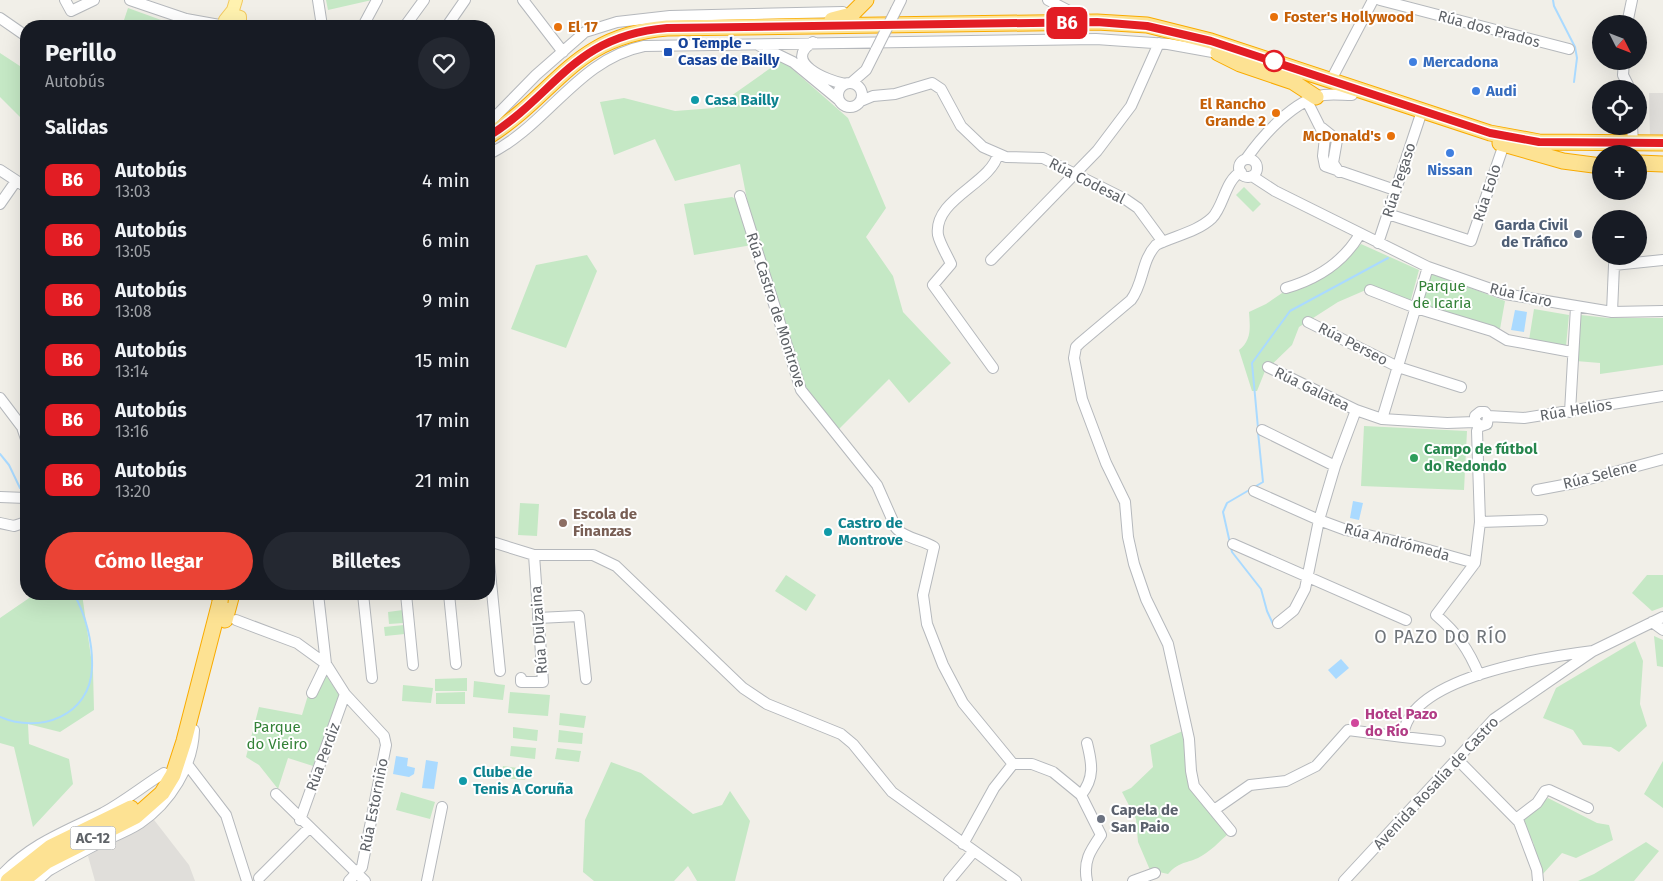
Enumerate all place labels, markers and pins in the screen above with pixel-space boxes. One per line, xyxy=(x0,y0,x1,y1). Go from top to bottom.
place label: Foster's Hollywood xyxy=(1284,8,1414,26)
marker: Foster's Hollywood xyxy=(1268,11,1280,23)
place label: El 17 xyxy=(568,18,598,36)
marker: El 17 xyxy=(552,21,564,33)
place label: O Temple - Casas de Bailly xyxy=(678,34,780,69)
marker: O Temple - Casas de Bailly xyxy=(662,46,674,58)
unlabelled marker xyxy=(1263,50,1285,72)
place label: Mercadona xyxy=(1423,53,1499,71)
marker: Mercadona xyxy=(1407,56,1419,68)
place label: Audi xyxy=(1485,82,1517,100)
marker: Audi xyxy=(1470,85,1482,97)
place label: Casa Bailly xyxy=(705,91,779,109)
marker: Casa Bailly xyxy=(689,94,701,106)
place label: El Rancho Grande 2 xyxy=(1200,95,1266,130)
marker: El Rancho Grande 2 xyxy=(1270,107,1282,119)
place label: McDonald's xyxy=(1303,127,1381,145)
marker: McDonald's xyxy=(1385,130,1397,142)
marker: Nissan xyxy=(1444,147,1456,159)
place label: Nissan xyxy=(1427,161,1473,179)
place label: Garda Civil de Tráfico xyxy=(1495,216,1569,251)
marker: Garda Civil de Tráfico xyxy=(1572,228,1584,240)
place label: Campo de fútbol do Redondo xyxy=(1424,440,1538,475)
marker: Campo de fútbol do Redondo xyxy=(1408,452,1420,464)
place label: Escola de Finanzas xyxy=(573,505,637,540)
place label: Castro de Montrove xyxy=(838,514,903,549)
marker: Escola de Finanzas xyxy=(557,517,569,529)
marker: Castro de Montrove xyxy=(822,526,834,538)
place label: Hotel Pazo do Río xyxy=(1365,705,1438,740)
marker: Hotel Pazo do Río xyxy=(1349,717,1361,729)
place label: Clube de Tenis A Coruña xyxy=(473,763,573,798)
marker: Clube de Tenis A Coruña xyxy=(457,775,469,787)
place label: Capela de San Paio xyxy=(1111,801,1178,836)
marker: Capela de San Paio xyxy=(1095,813,1107,825)

